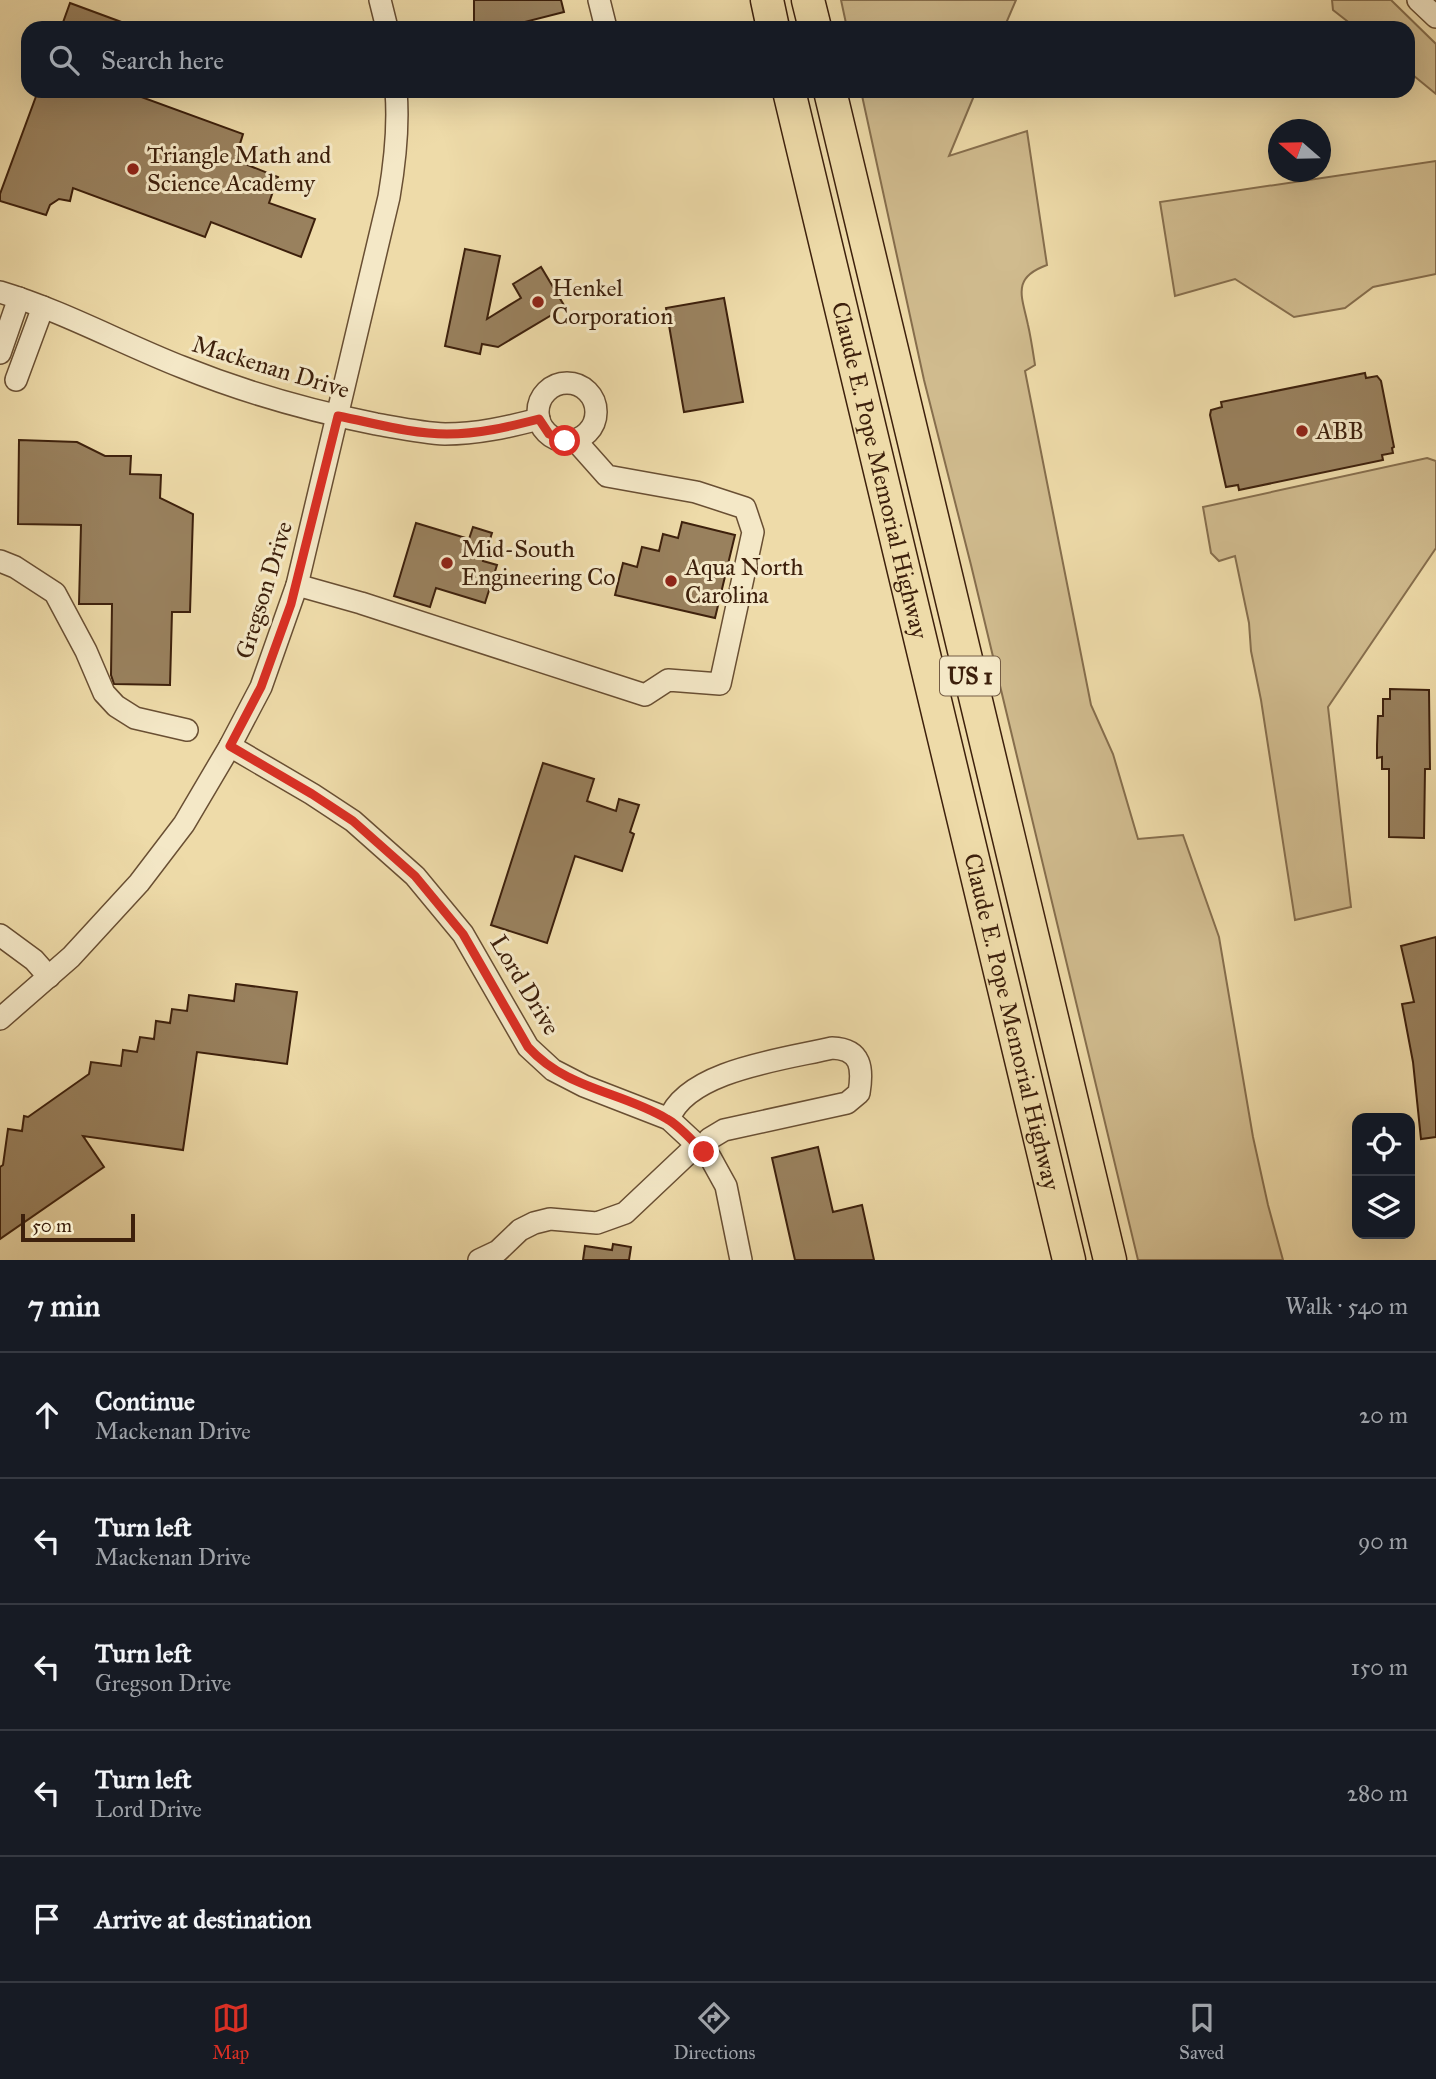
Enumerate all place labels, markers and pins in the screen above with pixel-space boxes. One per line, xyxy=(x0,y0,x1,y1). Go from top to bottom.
place label: Triangle Math and Science Academy xyxy=(147,140,331,198)
marker: Triangle Math and Science Academy xyxy=(125,161,141,177)
place label: Henkel Corporation xyxy=(552,273,673,331)
marker: Henkel Corporation xyxy=(530,294,546,310)
place label: ABB xyxy=(1315,416,1364,446)
marker: ABB xyxy=(1294,423,1310,439)
place label: Mid-South Engineering Co xyxy=(461,534,616,592)
place label: Aqua North Carolina xyxy=(684,552,803,610)
marker: Mid-South Engineering Co xyxy=(439,555,455,571)
marker: Aqua North Carolina xyxy=(663,573,679,589)

